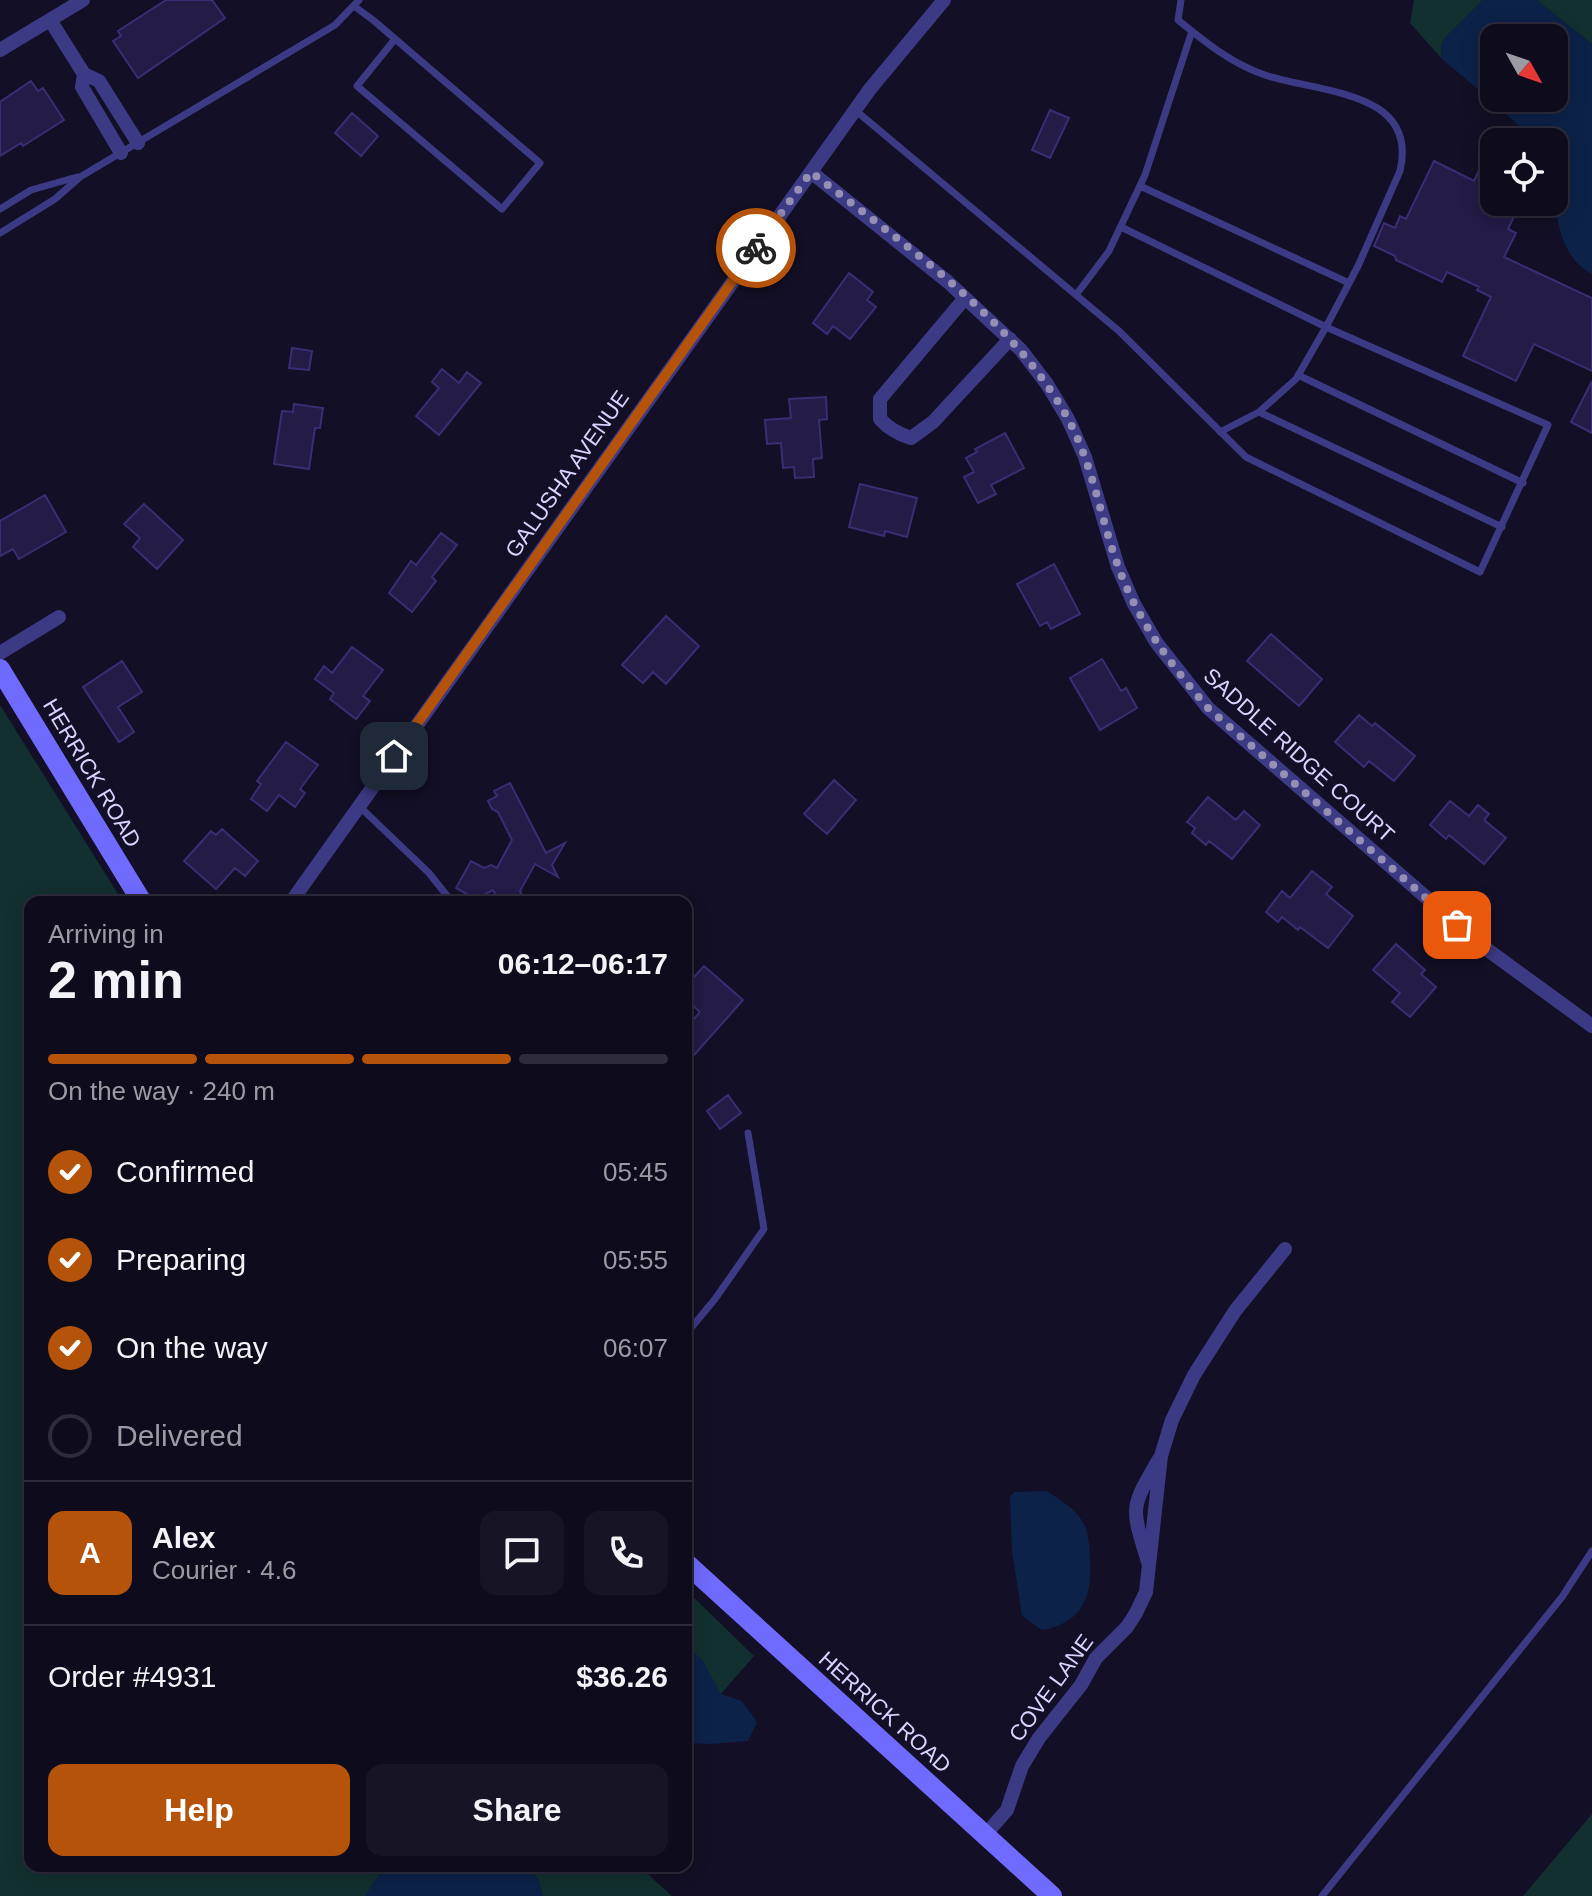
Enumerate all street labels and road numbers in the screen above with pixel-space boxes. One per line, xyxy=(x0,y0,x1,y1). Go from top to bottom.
street label: GALUSHA AVENUE xyxy=(500,386,634,562)
street label: SADDLE RIDGE COURT xyxy=(1199,663,1399,847)
street label: HERRICK ROAD xyxy=(38,694,146,852)
street label: COVE LANE xyxy=(1004,1630,1098,1746)
street label: HERRICK ROAD xyxy=(814,1646,956,1778)

